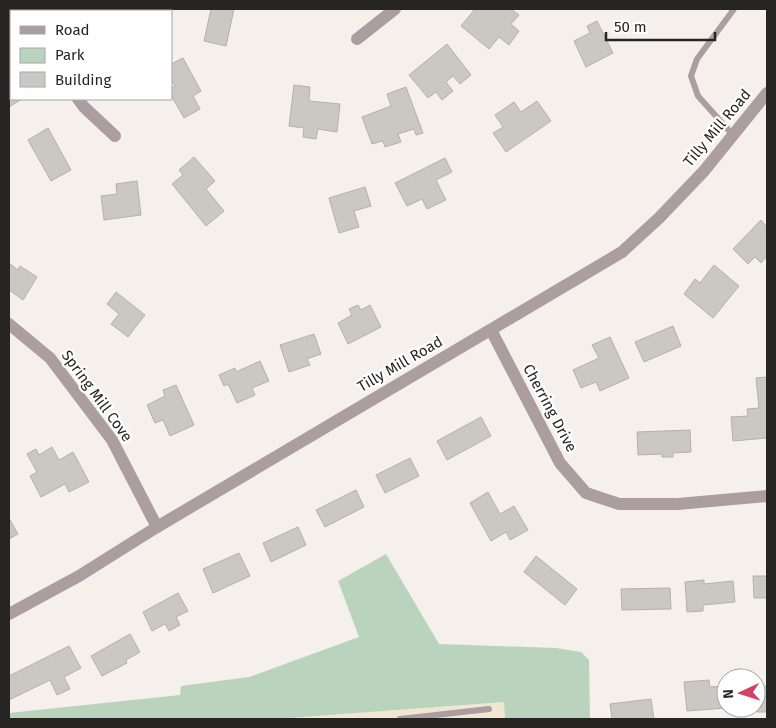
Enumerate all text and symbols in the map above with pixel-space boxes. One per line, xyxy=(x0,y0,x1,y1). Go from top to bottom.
legend xyxy=(10,10,172,100)
scale bar xyxy=(606,10,715,42)
text: 50 m xyxy=(614,18,647,36)
text: Road xyxy=(55,21,90,39)
text: Park xyxy=(55,46,85,64)
text: Building xyxy=(55,71,111,89)
street label: Tilly Mill Road xyxy=(679,86,755,170)
street label: Tilly Mill Road xyxy=(354,332,446,396)
street label: Spring Mill Cove xyxy=(58,347,136,445)
street label: Cherring Drive xyxy=(519,361,581,455)
north arrow xyxy=(716,668,766,718)
text: N xyxy=(720,689,737,699)

